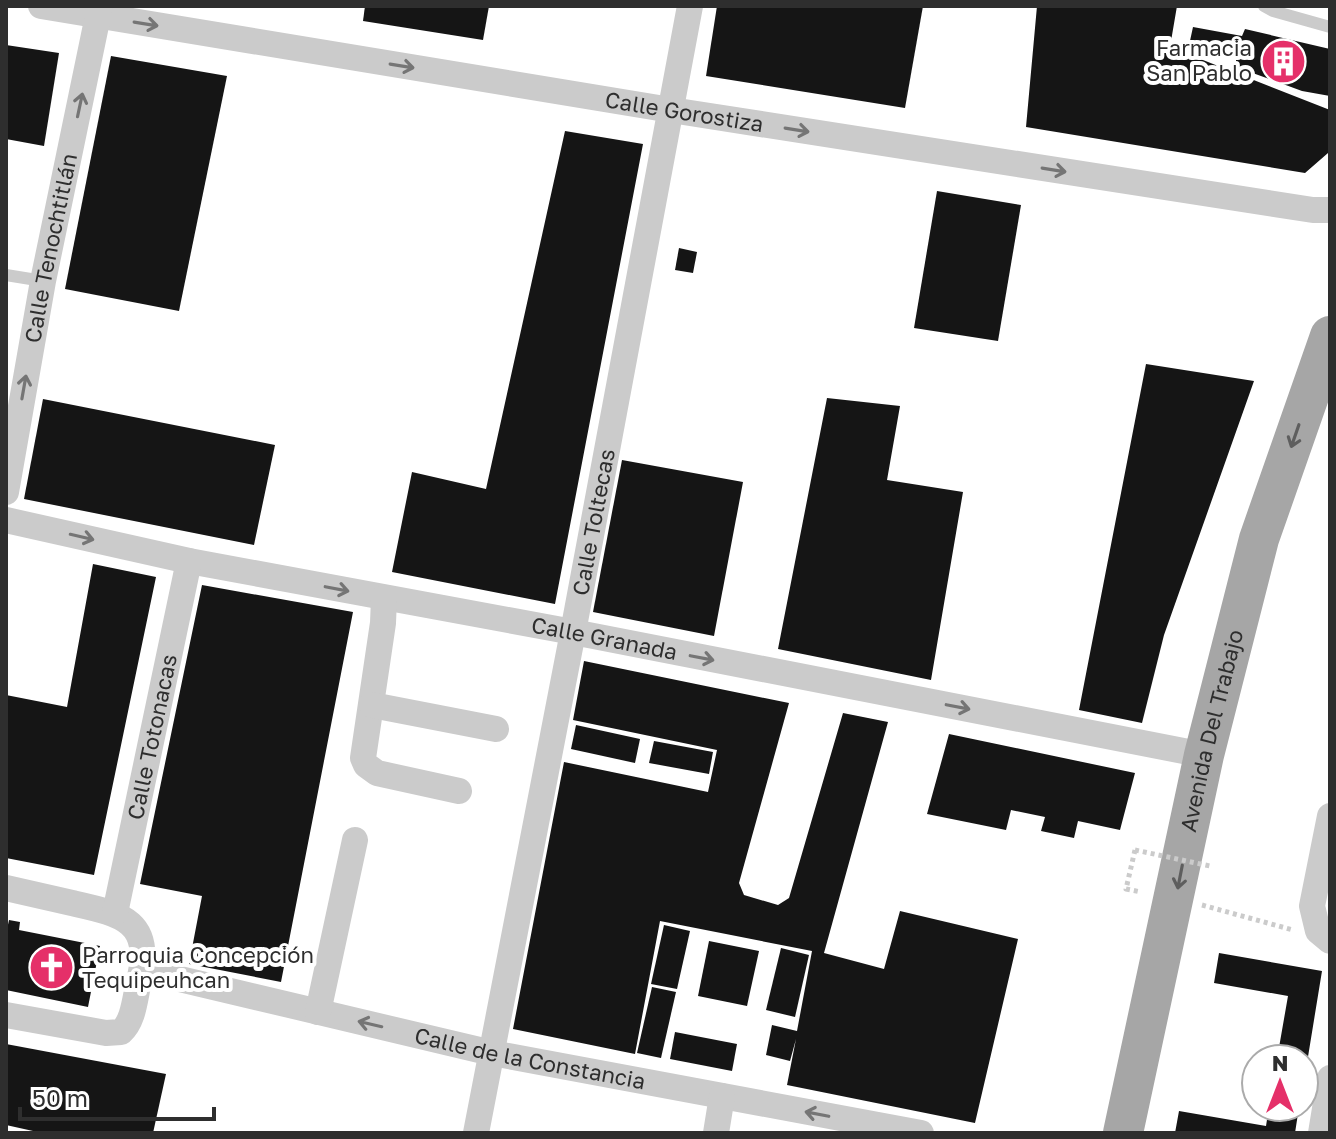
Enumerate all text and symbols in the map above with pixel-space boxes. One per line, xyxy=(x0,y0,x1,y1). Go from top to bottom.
one-way arrow xyxy=(132,17,158,32)
place label: Farmacia San Pablo xyxy=(1146,34,1252,86)
building icon: Farmacia San Pablo xyxy=(1259,37,1307,85)
one-way arrow xyxy=(389,59,414,74)
street label: Calle Gorostiza xyxy=(603,85,765,137)
one-way arrow xyxy=(73,92,88,118)
one-way arrow xyxy=(784,123,809,138)
street label: Calle Tenochtitlán xyxy=(18,151,82,345)
one-way arrow xyxy=(1041,163,1066,178)
one-way arrow xyxy=(18,375,33,400)
one-way arrow xyxy=(1287,423,1302,448)
street label: Calle Toltecas xyxy=(566,447,620,598)
one-way arrow xyxy=(69,530,94,545)
one-way arrow xyxy=(323,582,349,597)
street label: Calle Granada xyxy=(529,611,680,665)
street label: Avenida Del Trabajo xyxy=(1174,626,1248,834)
one-way arrow xyxy=(689,651,715,666)
street label: Calle Totonacas xyxy=(121,652,182,822)
one-way arrow xyxy=(944,701,970,716)
one-way arrow xyxy=(1171,863,1186,889)
place label: Parroquia Concepción Tequipeuhcan xyxy=(82,941,314,993)
church icon: Parroquia Concepción Tequipeuhcan xyxy=(27,944,75,992)
one-way arrow xyxy=(357,1016,383,1031)
street label: Calle de la Constancia xyxy=(412,1021,648,1094)
north arrow xyxy=(1240,1043,1320,1123)
text: N xyxy=(1272,1049,1288,1076)
scale bar xyxy=(20,1071,214,1121)
text: 50 m xyxy=(32,1083,88,1112)
one-way arrow xyxy=(805,1105,830,1120)

